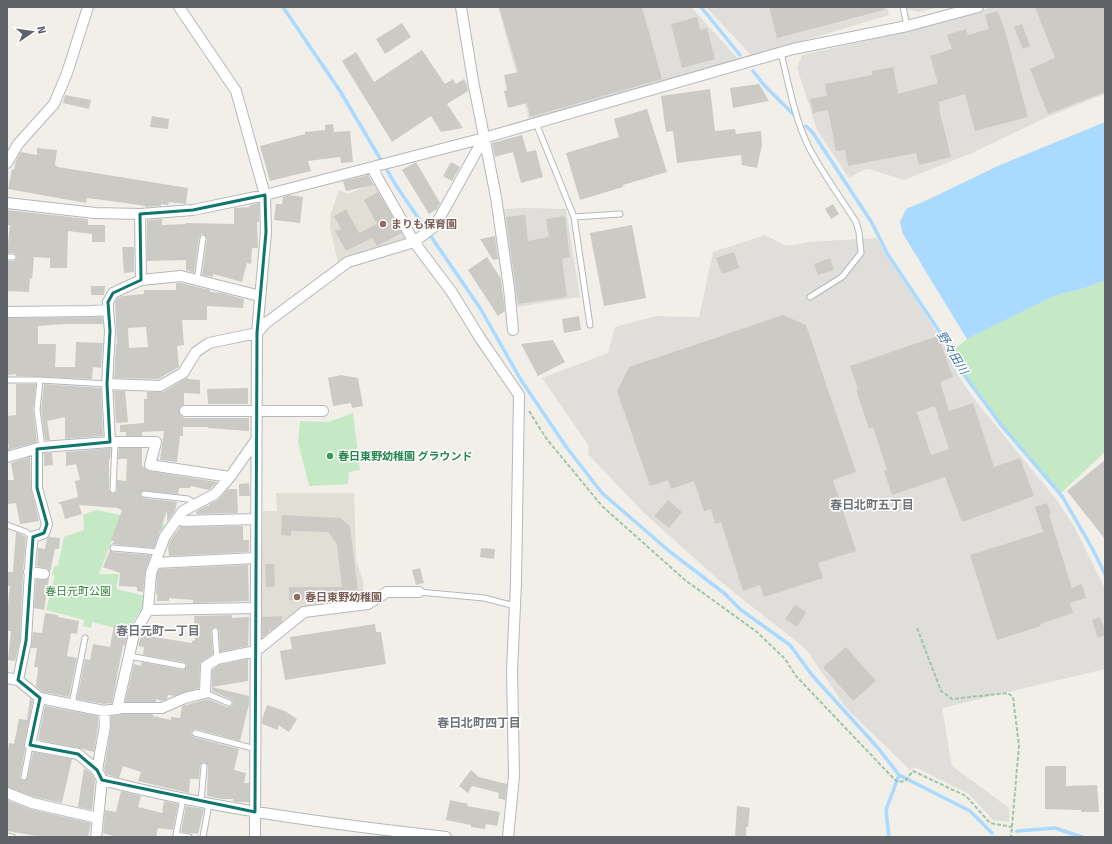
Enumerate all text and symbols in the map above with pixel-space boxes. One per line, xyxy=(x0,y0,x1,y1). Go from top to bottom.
north arrow xyxy=(12,12,52,52)
text: N xyxy=(34,25,48,35)
place label: まりも保育園 xyxy=(391,218,457,231)
marker: まりも保育園 xyxy=(378,219,388,229)
water label: 野々田川 xyxy=(933,329,972,379)
place label: 春日東野幼稚園 グラウンド xyxy=(338,450,472,463)
marker: 春日東野幼稚園 グラウンド xyxy=(325,451,335,461)
district label: 春日北町五丁目 xyxy=(830,498,914,513)
park label: 春日元町公園 xyxy=(45,585,111,598)
place label: 春日東野幼稚園 xyxy=(305,591,382,604)
marker: 春日東野幼稚園 xyxy=(292,592,302,602)
district label: 春日元町一丁目 xyxy=(116,624,200,639)
district label: 春日北町四丁目 xyxy=(437,716,521,731)

